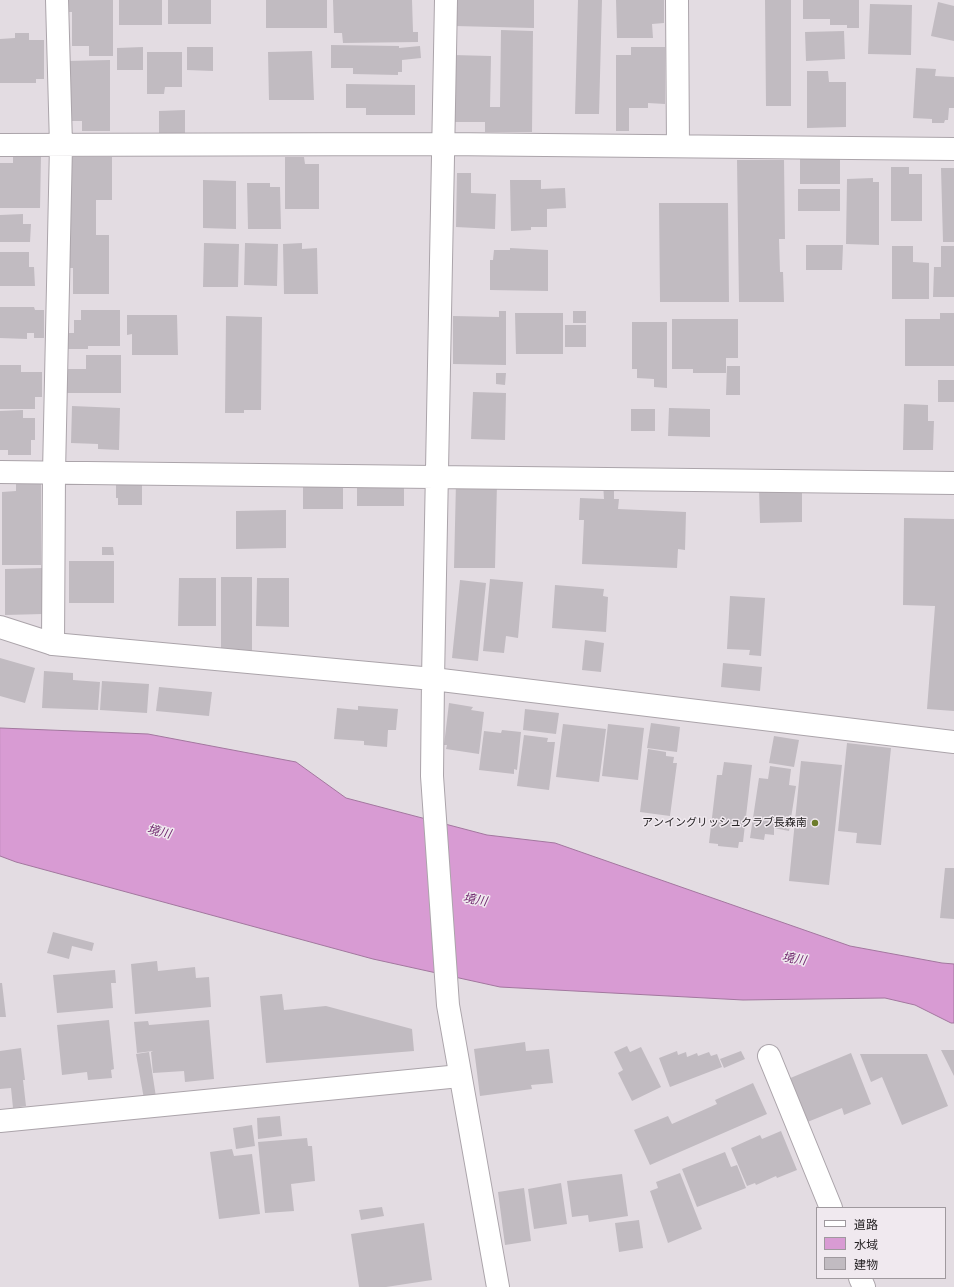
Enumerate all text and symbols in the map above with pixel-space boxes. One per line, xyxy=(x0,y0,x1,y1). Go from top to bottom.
place label: アンイングリッシュクラブ長森南 xyxy=(642,816,807,830)
marker: アンイングリッシュクラブ長森南 xyxy=(810,818,820,828)
water label: 境川 xyxy=(146,822,172,842)
water label: 境川 xyxy=(462,891,488,909)
water label: 境川 xyxy=(781,950,807,968)
legend xyxy=(816,1207,946,1279)
text: 道路 xyxy=(854,1217,878,1232)
text: 水域 xyxy=(854,1237,878,1252)
text: 建物 xyxy=(854,1257,878,1272)

